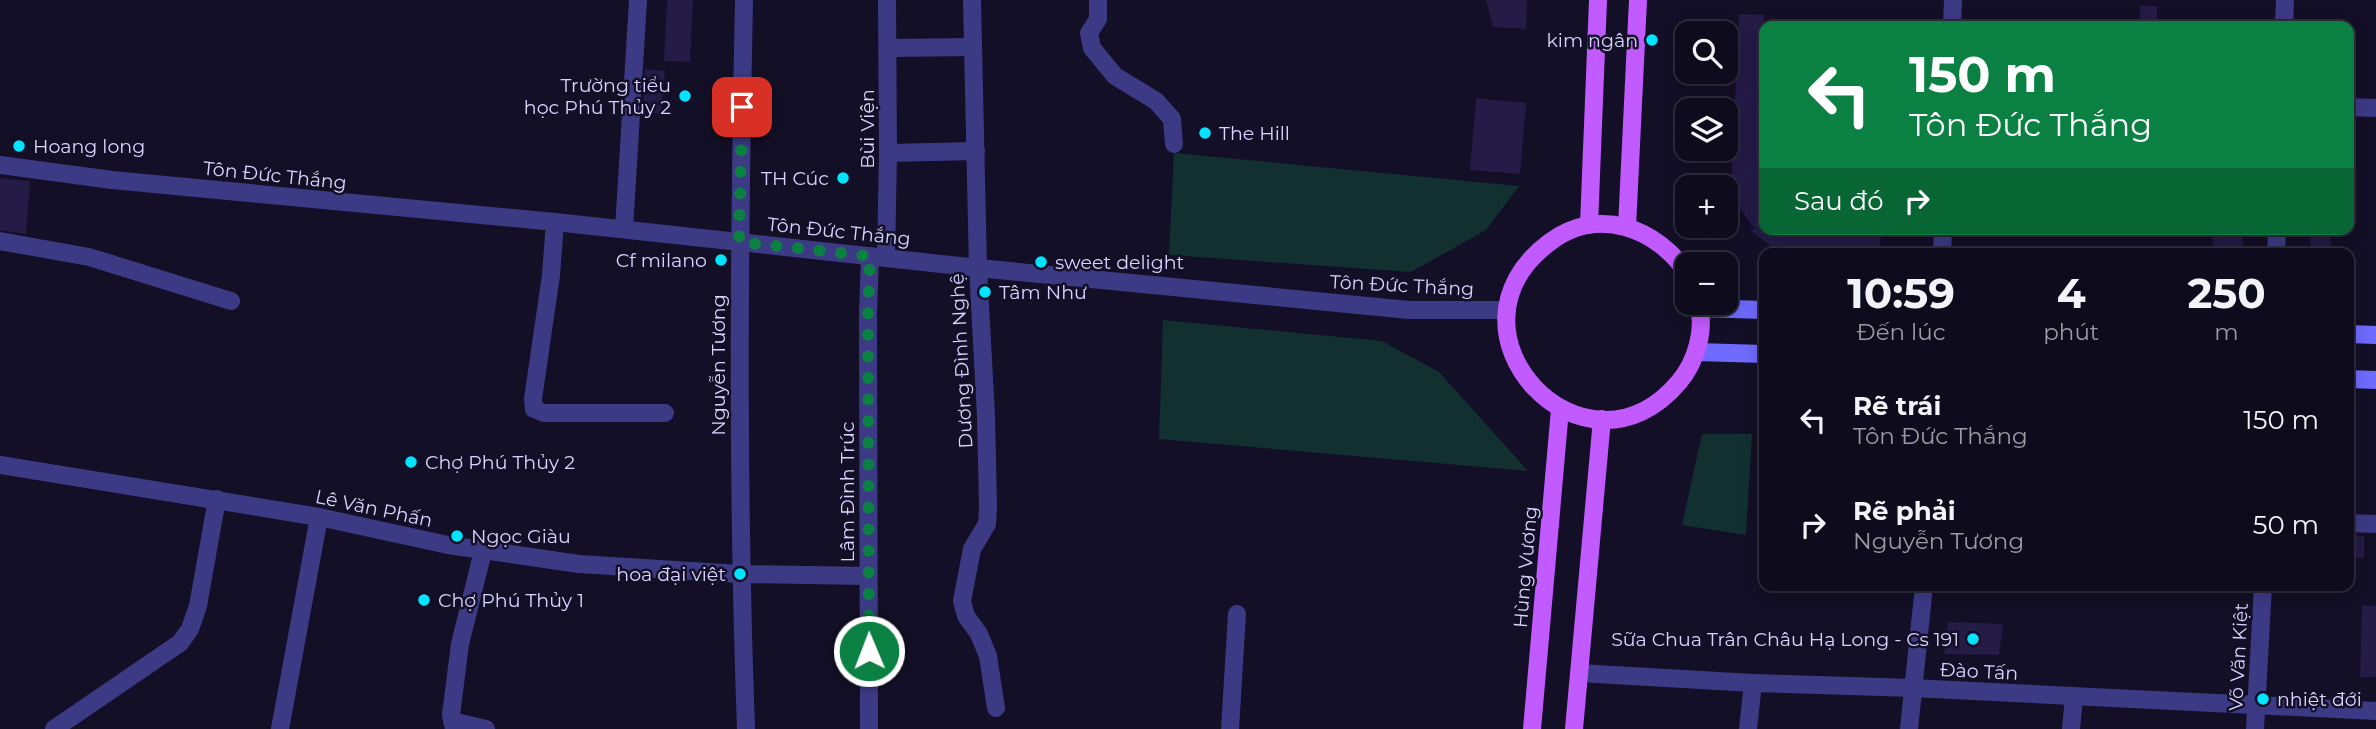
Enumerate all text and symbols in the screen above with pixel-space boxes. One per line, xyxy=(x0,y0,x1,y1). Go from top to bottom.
map controls xyxy=(1675,21,1738,315)
button: search xyxy=(1675,21,1738,84)
place label: kim ngân xyxy=(1546,29,1638,52)
marker: kim ngân xyxy=(1644,32,1660,48)
text: 150 m xyxy=(1909,45,2056,104)
icon: left xyxy=(1794,49,1885,140)
place label: Trường tiểu học Phú Thủy 2 xyxy=(524,74,671,119)
pin xyxy=(712,77,772,137)
marker: Trường tiểu học Phú Thủy 2 xyxy=(677,88,693,104)
icon: arrive xyxy=(723,88,761,126)
street label: Bùi Viện xyxy=(856,89,879,169)
button: layers xyxy=(1675,98,1738,161)
text: Tôn Đức Thắng xyxy=(1909,105,2152,144)
place label: The Hill xyxy=(1219,122,1290,145)
marker: The Hill xyxy=(1197,125,1213,141)
place label: Hoang long xyxy=(33,135,145,158)
marker: Hoang long xyxy=(11,138,27,154)
street label: Tôn Đức Thắng xyxy=(202,157,348,194)
place label: TH Cúc xyxy=(761,167,829,190)
marker: TH Cúc xyxy=(835,170,851,186)
button: + xyxy=(1675,175,1738,238)
icon: right xyxy=(1898,182,1936,220)
text: Sau đó xyxy=(1794,185,1884,217)
street label: Tôn Đức Thắng xyxy=(766,213,912,250)
place label: Cf milano xyxy=(616,249,707,272)
place label: sweet delight xyxy=(1055,251,1185,274)
marker: Cf milano xyxy=(713,252,729,268)
button: − xyxy=(1675,252,1738,315)
marker: sweet delight xyxy=(1033,254,1049,270)
text: 10:59 xyxy=(1847,267,1955,319)
text: 4 xyxy=(2057,267,2086,319)
text: 250 xyxy=(2187,267,2266,319)
street label: Tôn Đức Thắng xyxy=(1329,270,1475,301)
street label: Dương Đình Nghệ xyxy=(945,273,978,449)
place label: Tâm Như xyxy=(999,281,1087,304)
marker: Tâm Như xyxy=(977,284,993,300)
street label: Nguyễn Tương xyxy=(707,294,730,436)
text: Đến lúc xyxy=(1857,318,1946,346)
text: phút xyxy=(2043,318,2099,346)
text: m xyxy=(2214,318,2239,346)
text: Rẽ trái xyxy=(1853,390,1941,422)
icon: left xyxy=(1794,401,1832,439)
text: 150 m xyxy=(2243,404,2319,436)
street label: Lâm Đình Trúc xyxy=(836,422,859,562)
text: Tôn Đức Thắng xyxy=(1853,422,2028,450)
place label: Chợ Phú Thủy 2 xyxy=(425,451,575,474)
marker: Chợ Phú Thủy 2 xyxy=(403,454,419,470)
street label: Lê Văn Phấn xyxy=(313,485,435,532)
text: Rẽ phải xyxy=(1853,495,1956,527)
street label: Hùng Vương xyxy=(1509,505,1542,629)
icon: right xyxy=(1794,506,1832,544)
text: 50 m xyxy=(2253,509,2319,541)
place label: Ngọc Giàu xyxy=(471,525,571,548)
text: Nguyễn Tương xyxy=(1853,527,2024,555)
marker: Ngọc Giàu xyxy=(449,528,465,544)
place label: hoa đại việt xyxy=(616,563,726,586)
marker: hoa đại việt xyxy=(732,566,748,582)
place label: Chợ Phú Thủy 1 xyxy=(438,589,584,612)
marker: Chợ Phú Thủy 1 xyxy=(416,592,432,608)
street label: Võ Văn Kiệt xyxy=(2224,602,2253,712)
position arrow xyxy=(832,614,906,688)
place label: Sữa Chua Trân Châu Hạ Long - Cs 191 xyxy=(1611,628,1959,651)
marker: Sữa Chua Trân Châu Hạ Long - Cs 191 xyxy=(1965,631,1981,647)
street label: Đào Tấn xyxy=(1939,658,2019,685)
place label: nhiệt đới xyxy=(2277,688,2362,711)
marker: nhiệt đới xyxy=(2255,691,2271,707)

